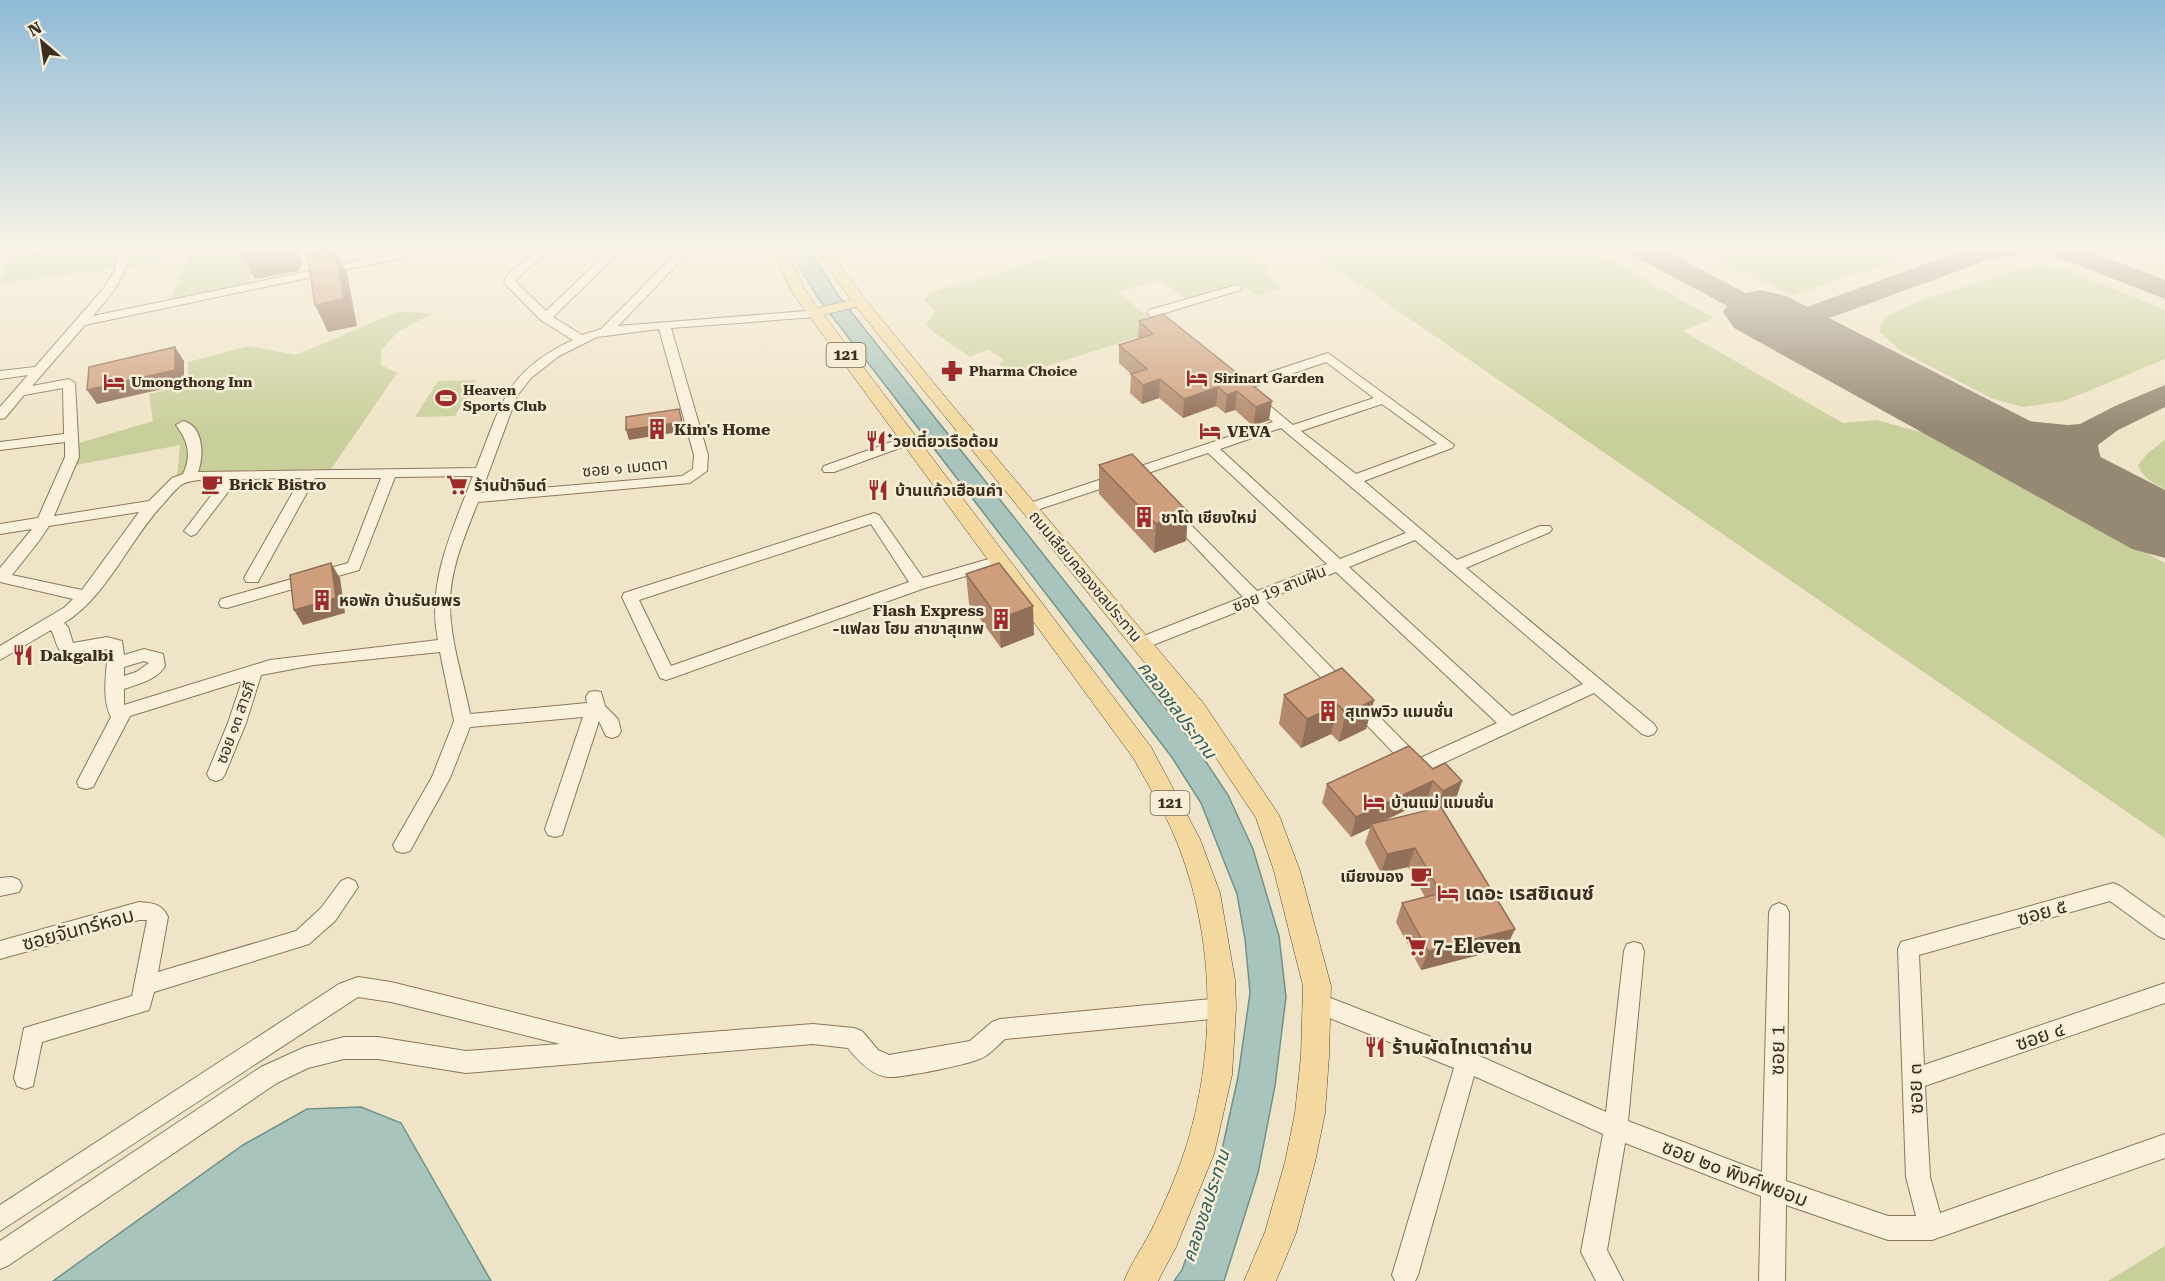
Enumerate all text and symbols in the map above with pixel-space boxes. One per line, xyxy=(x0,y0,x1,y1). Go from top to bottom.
north arrow xyxy=(12,12,72,72)
text: N xyxy=(25,18,45,41)
road number: 121 xyxy=(826,343,866,367)
pharmacy icon: Pharma Choice xyxy=(940,359,964,383)
place label: Pharma Choice xyxy=(969,363,1077,379)
hotel icon: Sirinart Garden xyxy=(1185,366,1209,390)
hotel icon: Umongthong Inn xyxy=(102,370,126,394)
place label: Sirinart Garden xyxy=(1214,370,1325,386)
place label: Umongthong Inn xyxy=(131,374,253,390)
place label: Heaven Sports Club xyxy=(463,382,547,414)
sports icon: Heaven Sports Club xyxy=(434,386,458,410)
building icon: Kim's Home xyxy=(645,417,669,441)
hotel icon: VEVA xyxy=(1198,419,1222,443)
place label: Kim's Home xyxy=(674,420,770,439)
place label: VEVA xyxy=(1227,422,1271,441)
restaurant icon: ๋วยเตี๋ยวเรือต้อม xyxy=(864,429,888,453)
place label: ๋วยเตี๋ยวเรือต้อม xyxy=(887,430,999,451)
street label: ซอย ๑ เมตตา xyxy=(581,454,669,481)
cafe icon: Brick Bistro xyxy=(200,472,224,496)
supermarket icon: ร้านป้าจินต์ xyxy=(445,473,469,497)
place label: Brick Bistro xyxy=(229,475,326,494)
place label: ร้านป้าจินต์ xyxy=(474,476,546,495)
restaurant icon: บ้านแก้วเฮือนคำ xyxy=(866,478,890,502)
place label: บ้านแก้วเฮือนคำ xyxy=(895,481,1003,500)
building icon: ชาโต เชียงใหม่ xyxy=(1132,505,1156,529)
street label: ถนนเลียบคลองชลประทาน xyxy=(1025,507,1146,646)
place label: ชาโต เชียงใหม่ xyxy=(1161,508,1257,527)
street label: ซอย 19 สานฝัน xyxy=(1230,561,1329,616)
building icon: หอพัก บ้านธันยพร xyxy=(310,588,334,612)
place label: หอพัก บ้านธันยพร xyxy=(339,591,461,610)
place label: Flash Express -แฟลช โฮม สาขาสุเทพ xyxy=(832,601,984,638)
building icon: Flash Express -แฟลช โฮม สาขาสุเทพ xyxy=(989,607,1013,631)
restaurant icon: Dakgalbi xyxy=(11,643,35,667)
place label: Dakgalbi xyxy=(40,646,114,665)
water label: คลองชลประทาน xyxy=(1134,657,1221,763)
street label: ซอย ๑๓ สารภี xyxy=(212,678,259,766)
building icon: สุเทพวิว แมนชั่น xyxy=(1316,699,1340,723)
place label: สุเทพวิว แมนชั่น xyxy=(1345,701,1453,721)
hotel icon: บ้านแม่ แมนชั่น xyxy=(1362,790,1386,814)
road number: 121 xyxy=(1150,791,1190,815)
place label: บ้านแม่ แมนชั่น xyxy=(1391,792,1494,812)
cafe icon: เมียงมอง xyxy=(1409,864,1433,888)
place label: เมียงมอง xyxy=(1340,867,1404,886)
hotel icon: เดอะ เรสซิเดนซ์ xyxy=(1436,881,1460,905)
place label: เดอะ เรสซิเดนซ์ xyxy=(1465,881,1594,905)
street label: ซอย ๕ xyxy=(2014,894,2070,930)
street label: ซอยจันทร์หอม xyxy=(19,903,137,955)
supermarket icon: 7-Eleven xyxy=(1404,934,1428,958)
place label: 7-Eleven xyxy=(1433,934,1522,958)
street label: ซอย ๔ xyxy=(2012,1016,2068,1056)
street label: ซอย 1 xyxy=(1765,1024,1789,1076)
restaurant icon: ร้านผัดไทเตาถ่าน xyxy=(1363,1035,1387,1059)
place label: ร้านผัดไทเตาถ่าน xyxy=(1392,1035,1533,1059)
street label: ซอย ๓ xyxy=(1902,1063,1928,1115)
street label: ซอย ๒๐ พิงค์พยอม xyxy=(1658,1134,1812,1212)
water label: คลองชลประทาน xyxy=(1178,1146,1234,1265)

